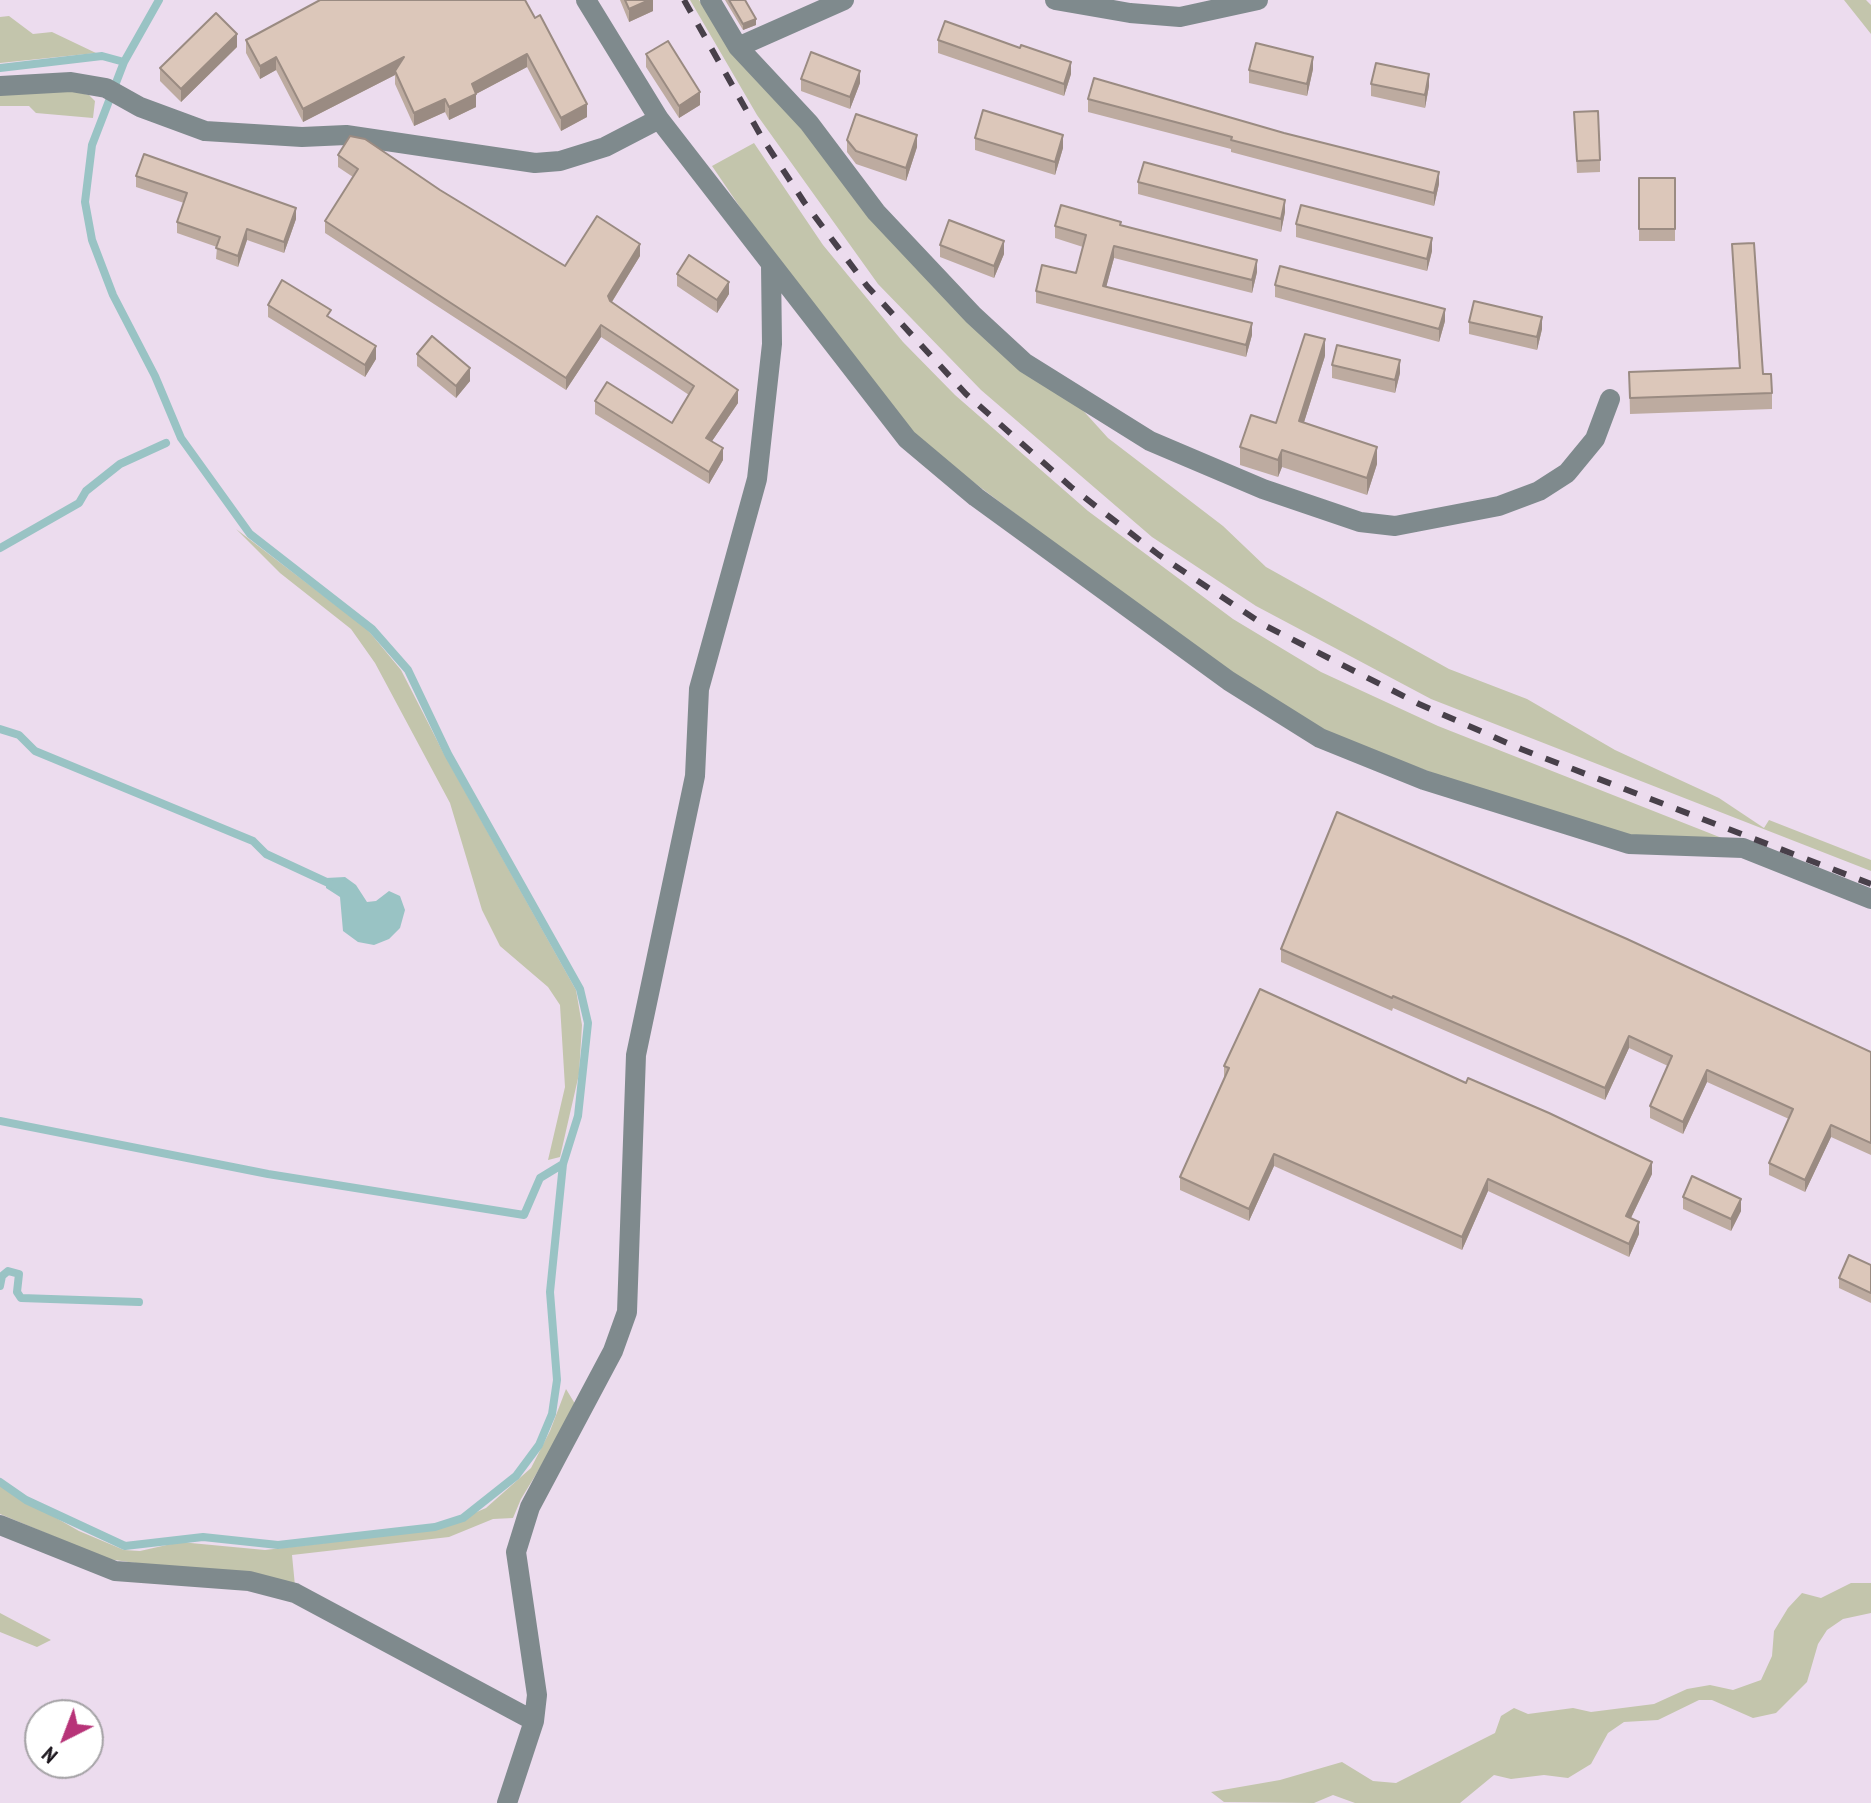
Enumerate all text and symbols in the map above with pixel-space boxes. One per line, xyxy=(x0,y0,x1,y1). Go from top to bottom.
north arrow xyxy=(24,1699,104,1779)
text: N xyxy=(35,1741,63,1770)

